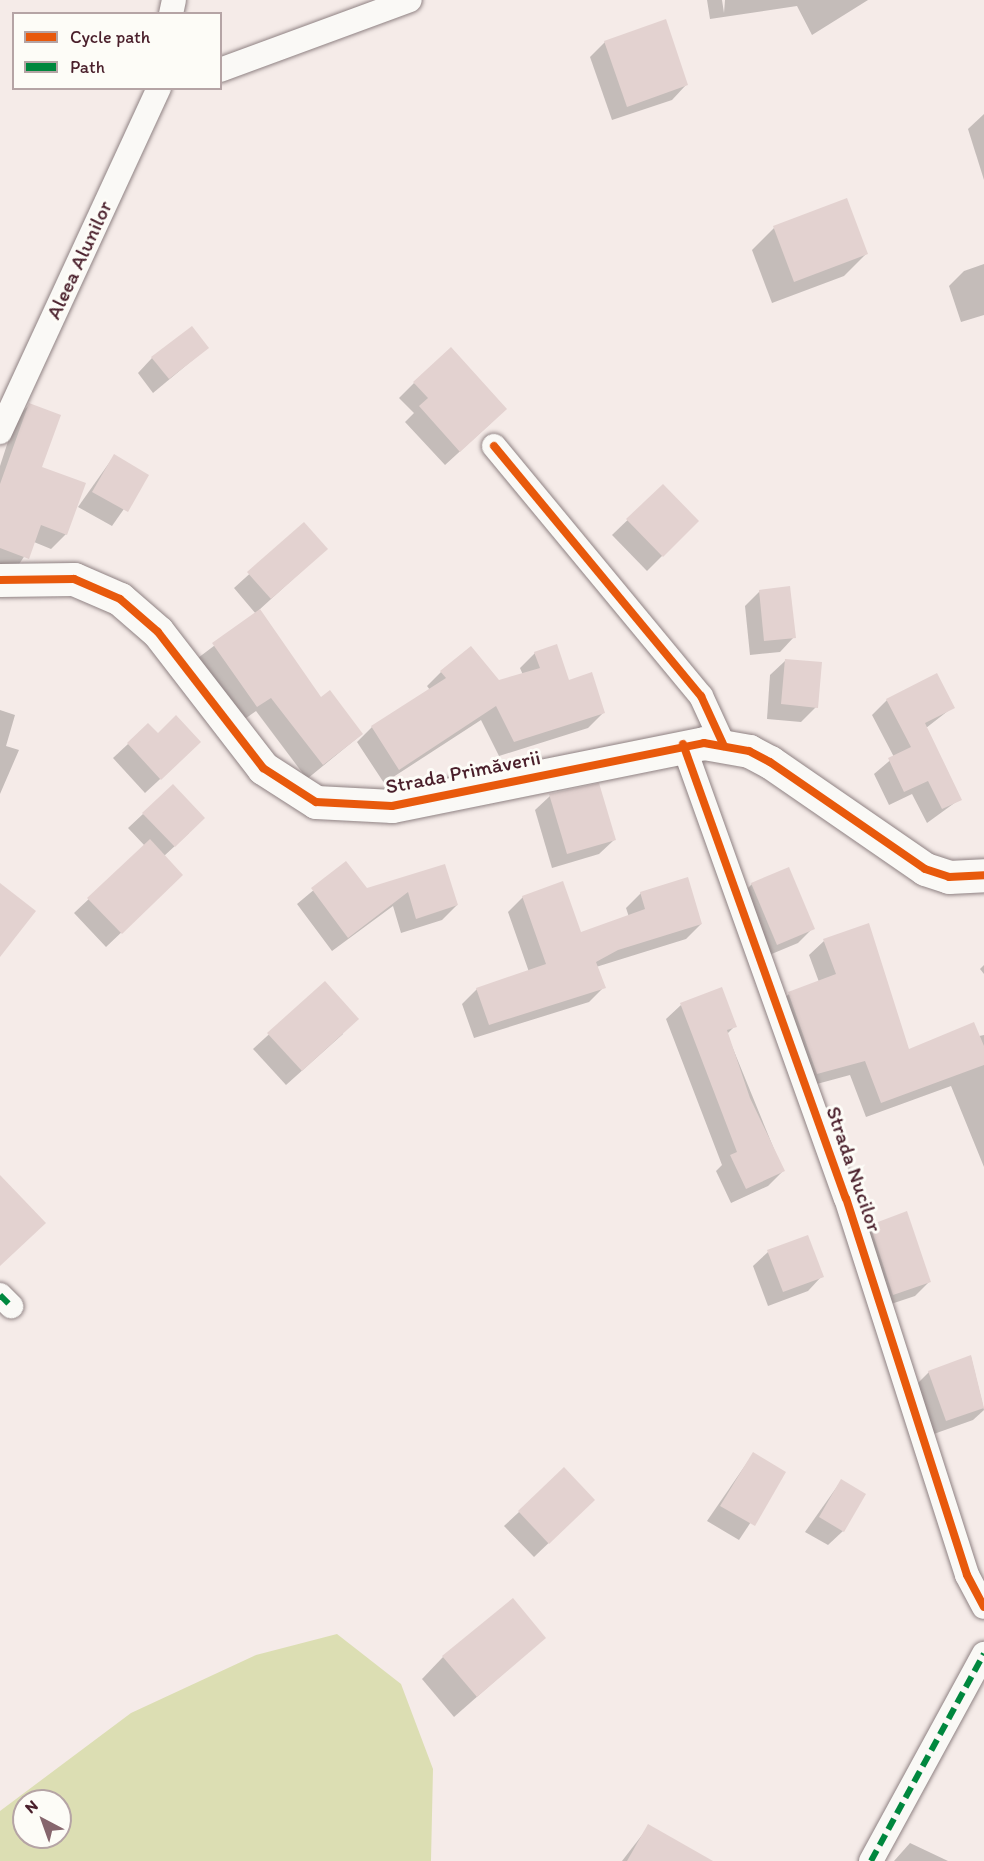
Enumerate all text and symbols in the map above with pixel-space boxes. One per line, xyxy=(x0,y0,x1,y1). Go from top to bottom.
legend xyxy=(12,12,222,90)
text: Cycle path xyxy=(70,26,150,48)
text: Path xyxy=(70,56,105,78)
street label: Aleea Alunilor xyxy=(41,197,117,323)
street label: Strada Primăverii xyxy=(383,745,543,799)
street label: Strada Nucilor xyxy=(821,1103,887,1235)
north arrow xyxy=(12,1789,72,1849)
text: N xyxy=(21,1796,41,1817)

